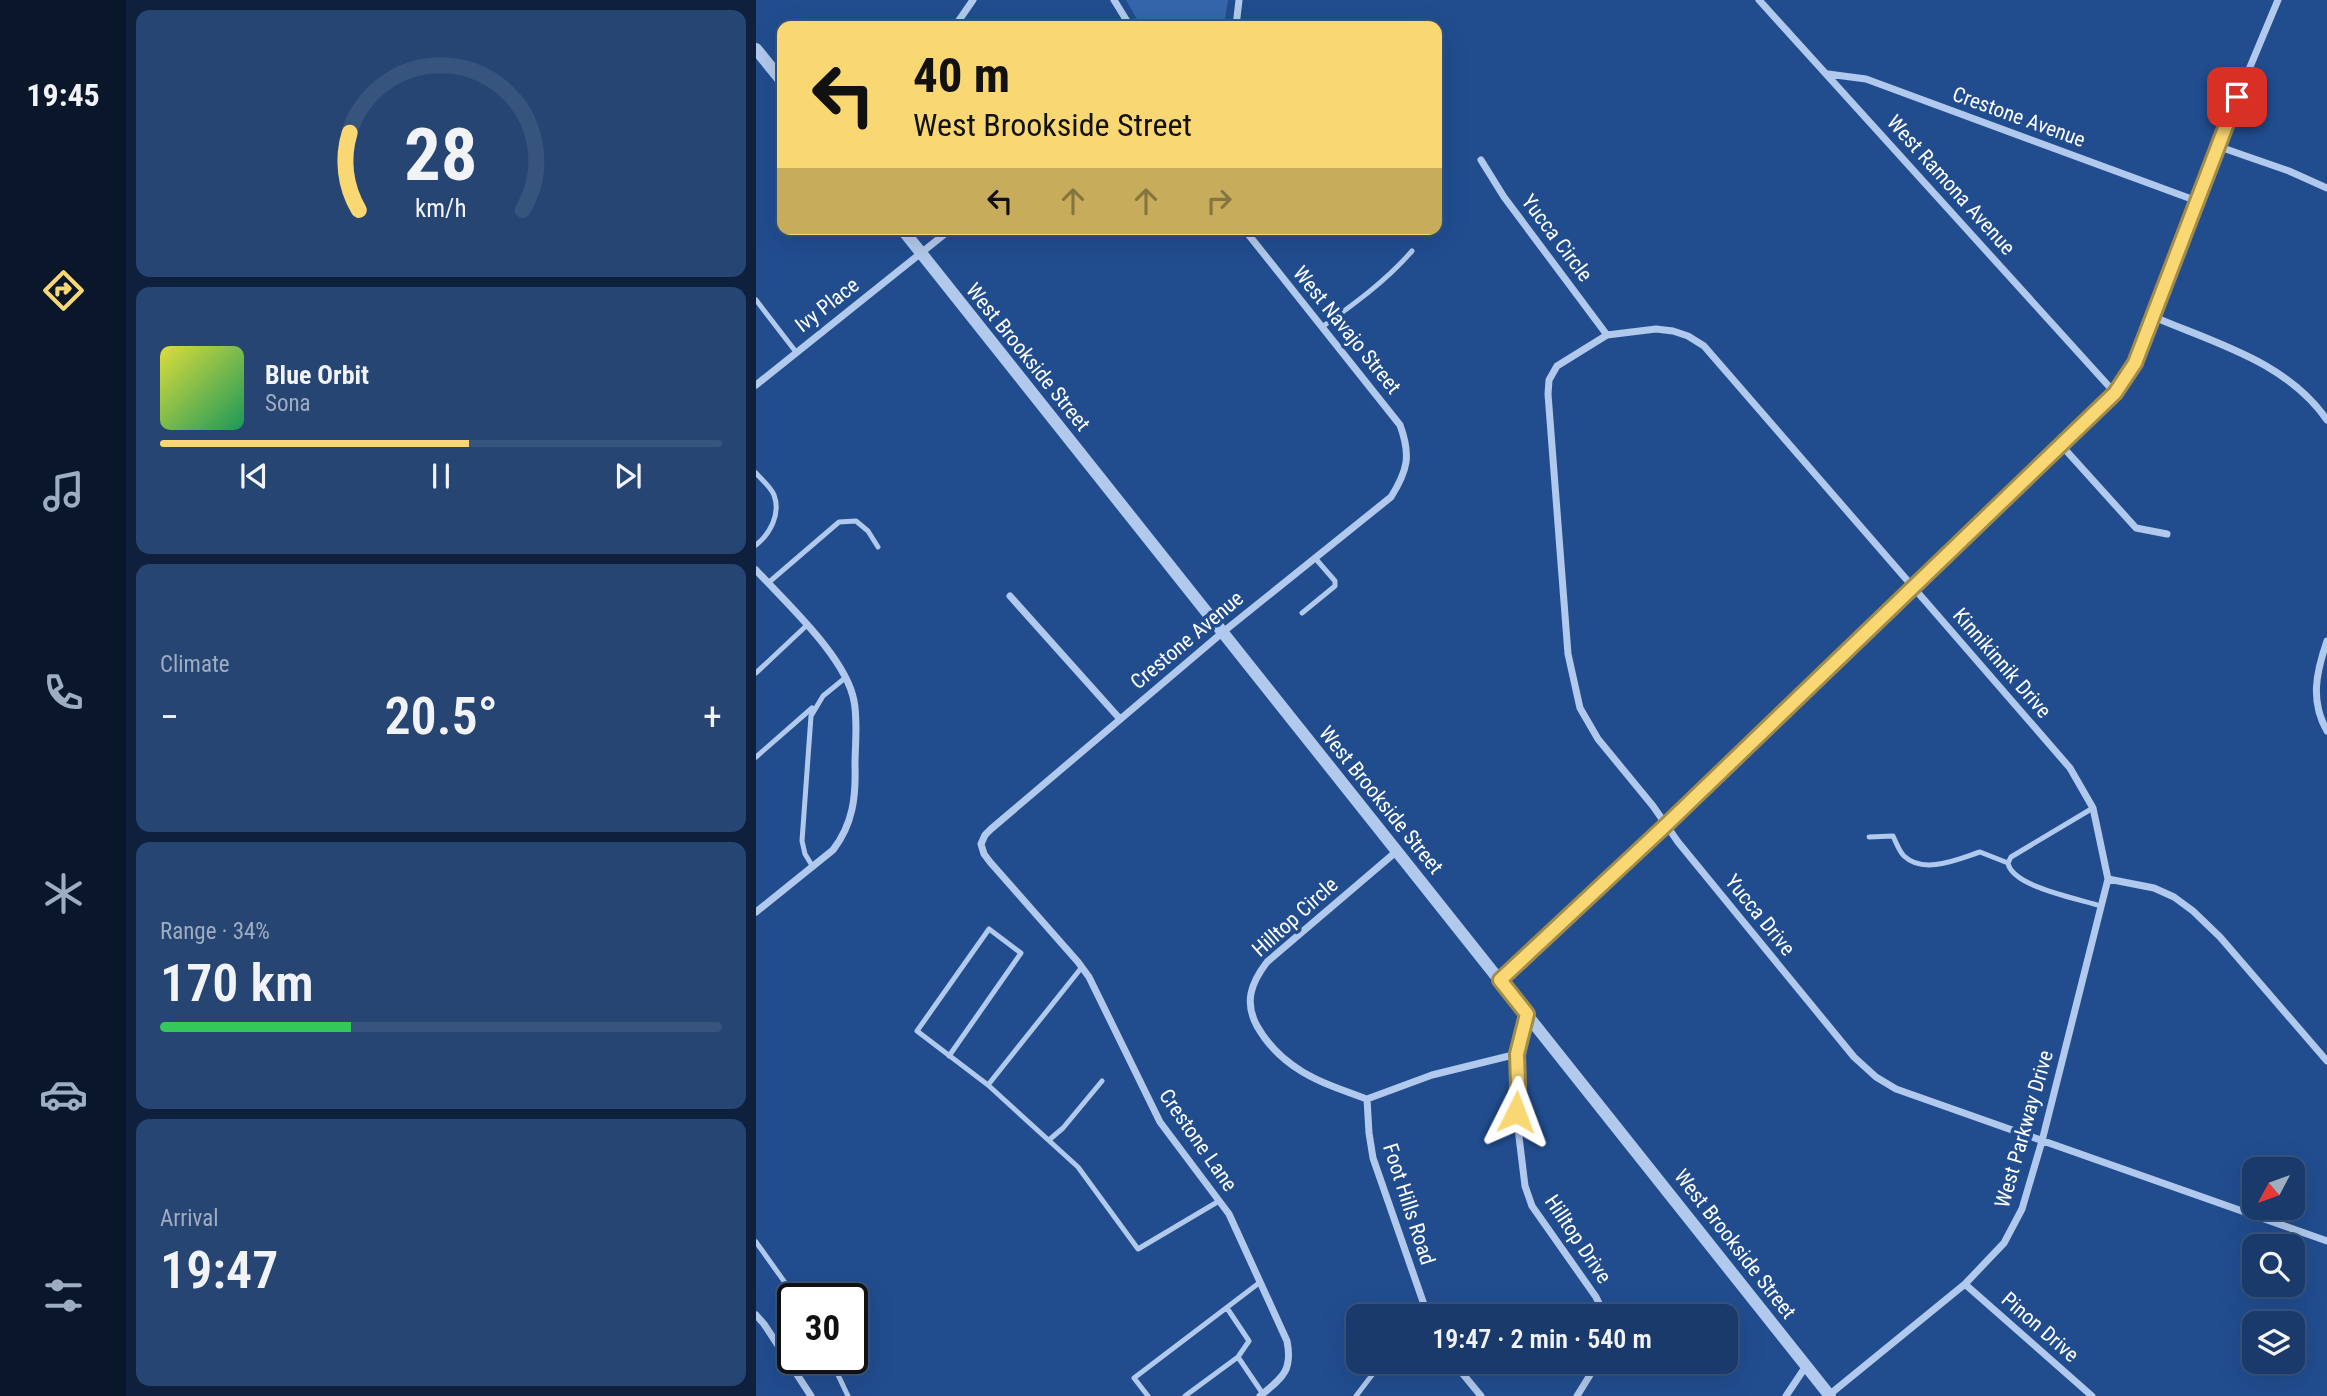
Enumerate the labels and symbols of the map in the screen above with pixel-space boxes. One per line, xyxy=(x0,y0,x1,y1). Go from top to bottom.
pin xyxy=(2207,67,2267,127)
street label: Crestone Avenue xyxy=(1949,82,2089,152)
street label: West Ramona Avenue xyxy=(1882,110,2020,260)
street label: Yucca Circle xyxy=(1517,190,1597,286)
street label: West Navajo Street xyxy=(1288,261,1406,399)
street label: Ivy Place xyxy=(791,273,864,337)
street label: West Brookside Street xyxy=(961,278,1095,436)
street label: Crestone Avenue xyxy=(1126,586,1248,694)
street label: Kinnikinnik Drive xyxy=(1948,603,2056,723)
street label: West Brookside Street xyxy=(1314,721,1448,879)
street label: Yucca Drive xyxy=(1720,870,1800,960)
street label: Hilltop Circle xyxy=(1247,872,1343,962)
street label: West Parkway Drive xyxy=(1990,1047,2058,1210)
position arrow xyxy=(1479,1075,1553,1149)
street label: Crestone Lane xyxy=(1154,1084,1242,1196)
street label: Foot Hills Road xyxy=(1378,1140,1440,1268)
north arrow xyxy=(2242,1157,2305,1220)
street label: West Brookside Street xyxy=(1669,1164,1801,1324)
street label: Hilltop Drive xyxy=(1540,1190,1616,1288)
speed limit sign: 30 xyxy=(777,1283,868,1374)
street label: Pinon Drive xyxy=(1997,1287,2083,1367)

